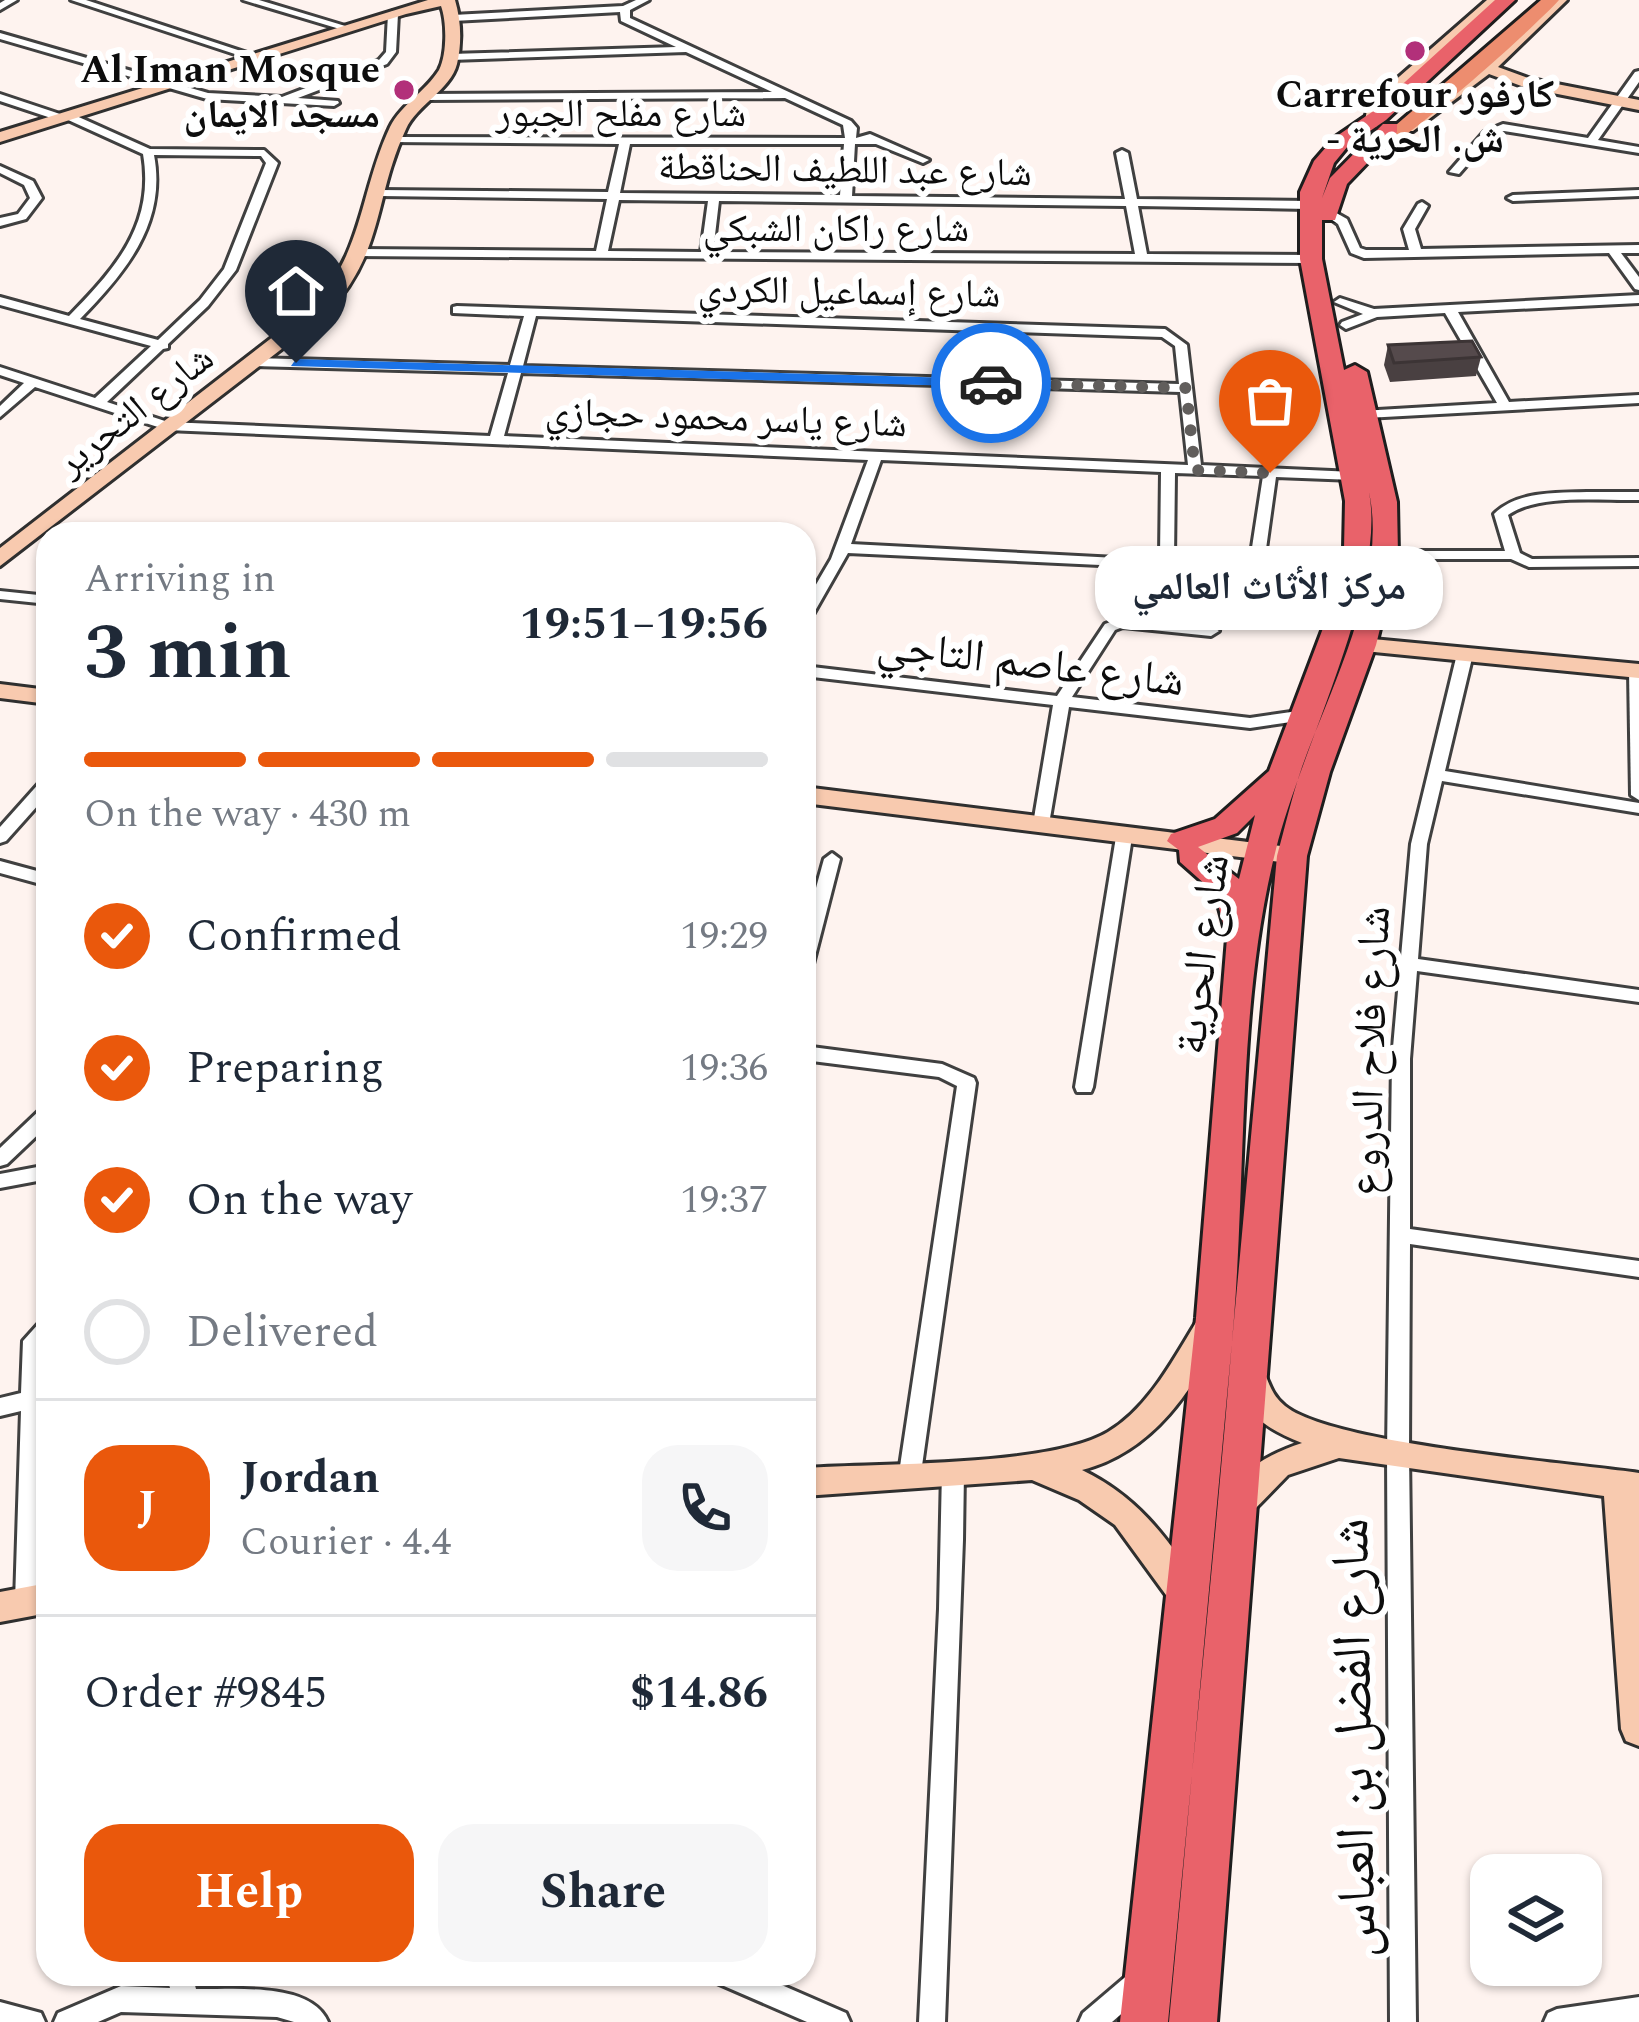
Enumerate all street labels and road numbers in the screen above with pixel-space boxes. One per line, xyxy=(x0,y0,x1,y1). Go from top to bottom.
street label: شارع مفلح الجبور xyxy=(495,85,746,144)
street label: شارع عبد اللطيف الحناقطة xyxy=(658,138,1032,203)
street label: شارع راكان الشبكي xyxy=(703,200,969,259)
street label: شارع إسماعيل الكردي xyxy=(697,260,1001,325)
street label: شارع التحرير xyxy=(43,330,227,492)
street label: شارع ياسر محمود حجازي xyxy=(544,383,908,454)
street label: شارع عاصم التاجي xyxy=(873,610,1188,717)
street label: شارع الحرية xyxy=(1156,850,1249,1058)
street label: شارع فلاح الدروع xyxy=(1331,905,1410,1197)
street label: شارع الفضل بن العباس xyxy=(1310,1518,1400,1958)

